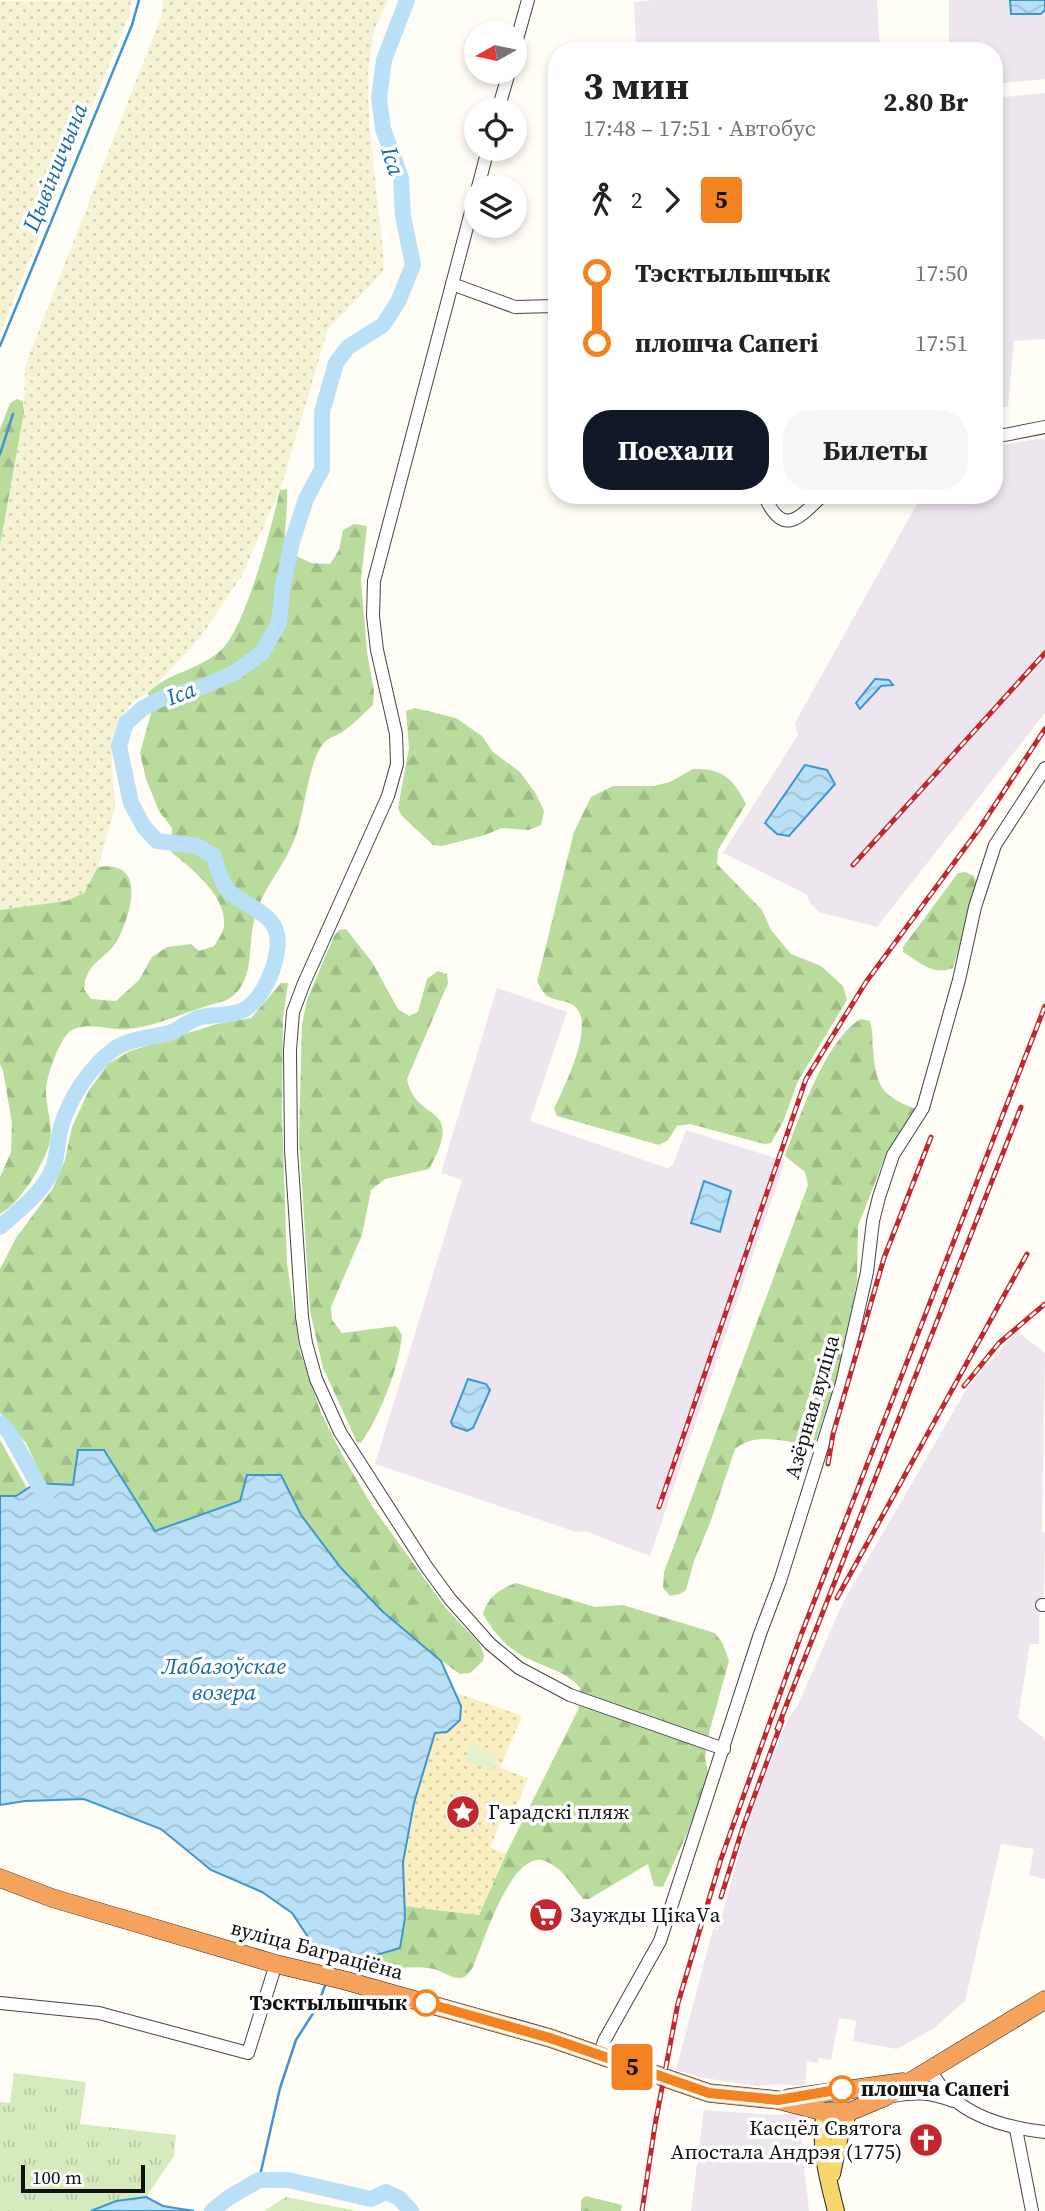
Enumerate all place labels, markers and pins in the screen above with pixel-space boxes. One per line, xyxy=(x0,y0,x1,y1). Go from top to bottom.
place icon: Гарадскі пляж xyxy=(444,1793,482,1831)
place label: Гарадскі пляж xyxy=(488,1797,629,1826)
supermarket icon: Заужды ЦікаVа xyxy=(527,1896,565,1934)
place label: Заужды ЦікаVа xyxy=(570,1900,721,1929)
place label: Тэсктыльшчык xyxy=(249,1988,408,2017)
marker: Тэсктыльшчык xyxy=(413,1990,439,2016)
place label: плошча Сапегі xyxy=(861,2074,1010,2103)
marker: плошча Сапегі xyxy=(829,2076,855,2102)
place label: Касцёл Святога Апостала Андрэя (1775) xyxy=(671,2113,902,2166)
church icon: Касцёл Святога Апостала Андрэя (1775) xyxy=(907,2121,945,2159)

